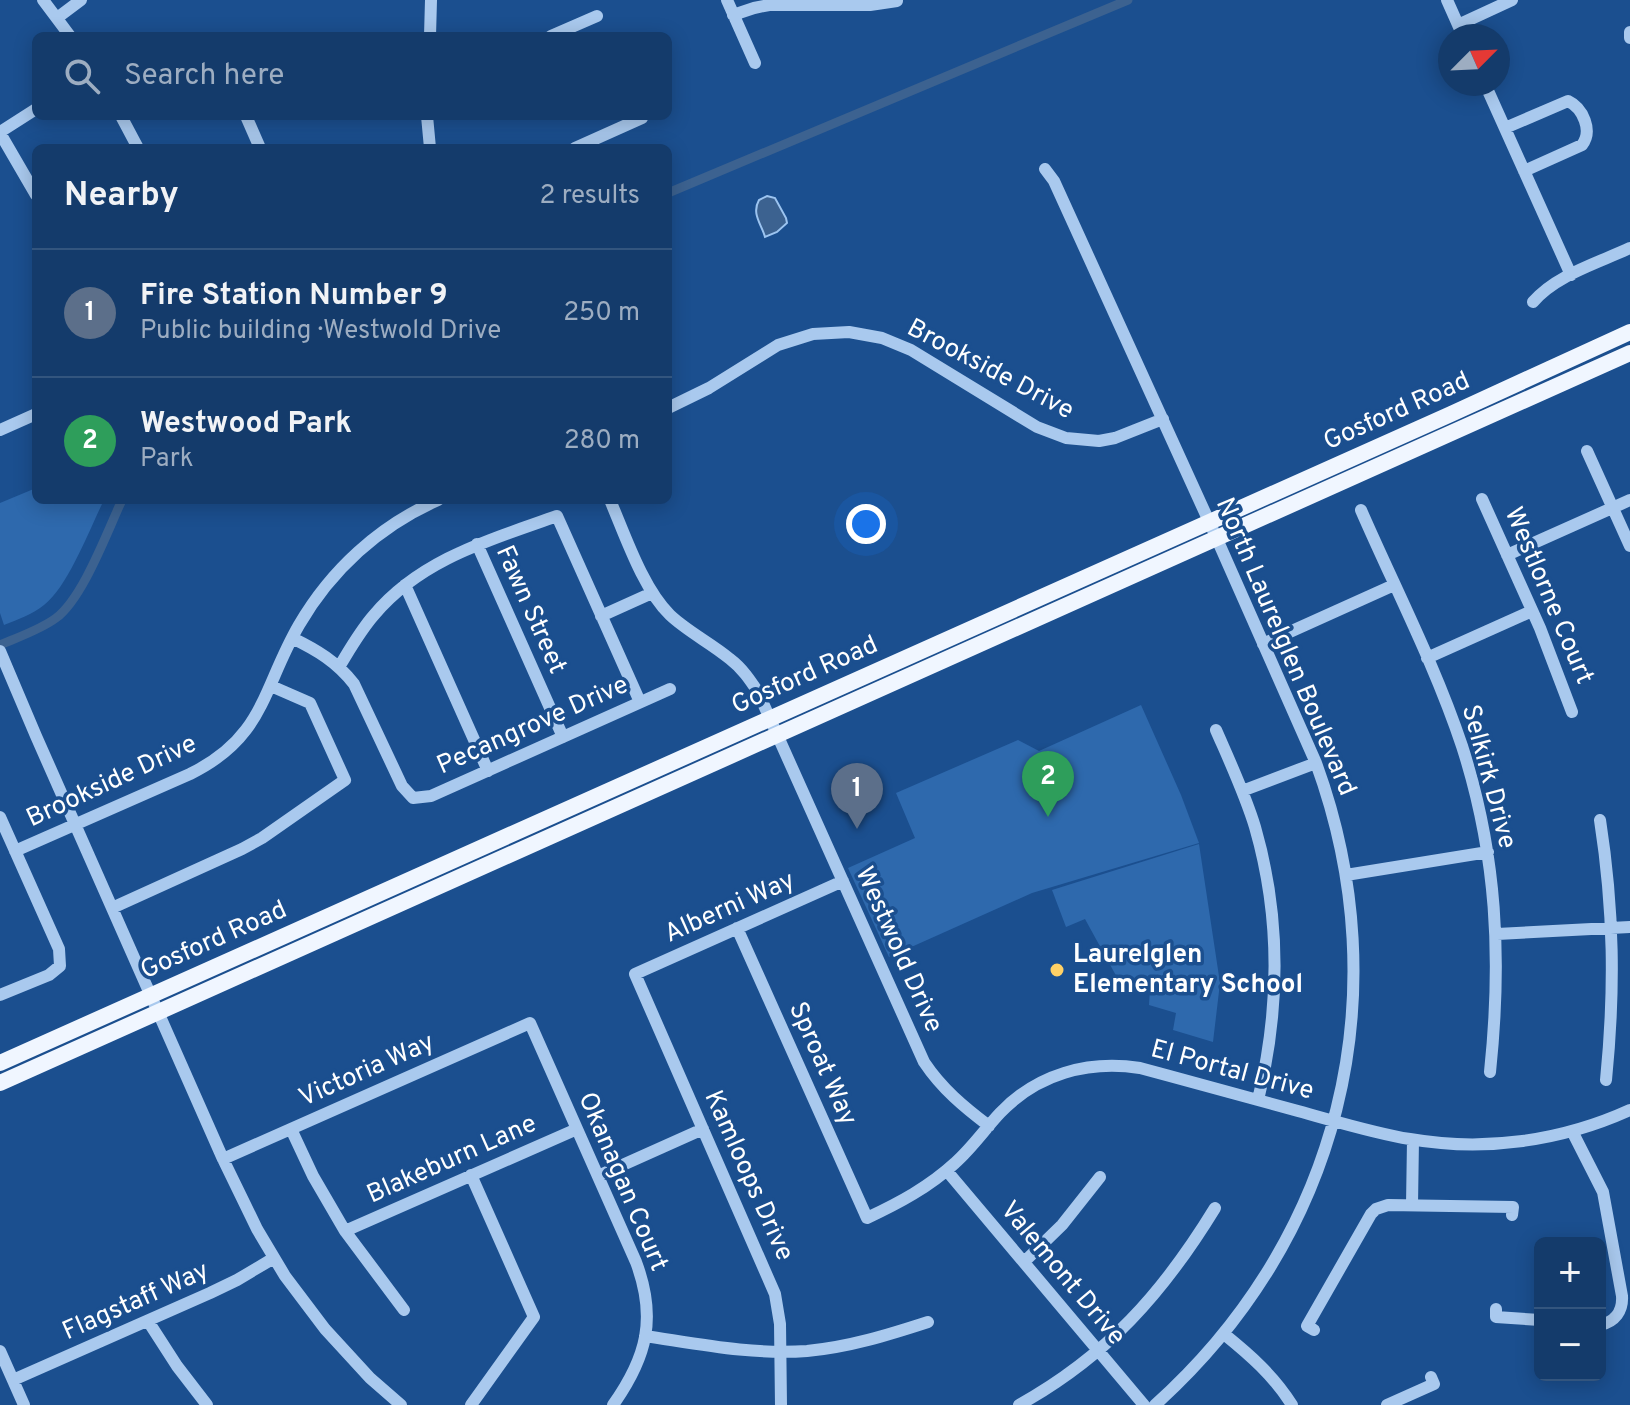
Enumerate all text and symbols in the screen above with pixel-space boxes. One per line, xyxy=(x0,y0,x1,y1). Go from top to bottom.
north arrow xyxy=(1438,24,1510,96)
search box xyxy=(32,32,672,120)
icon: search xyxy=(60,54,104,98)
text: Search here xyxy=(124,58,284,95)
text: Nearby xyxy=(64,175,179,218)
text: 2 results xyxy=(540,180,640,213)
text: Fire Station Number 9 xyxy=(140,278,448,315)
text: 1 xyxy=(85,297,95,330)
text: 250 m xyxy=(563,297,640,330)
street label: Brookside Drive xyxy=(901,312,1079,428)
text: Public building · Westwold Drive xyxy=(140,315,501,348)
street label: Gosford Road xyxy=(1319,365,1475,459)
text: Westwood Park xyxy=(140,406,352,443)
text: 2 xyxy=(82,425,98,458)
text: 280 m xyxy=(564,425,640,458)
text: Park xyxy=(140,443,194,476)
street label: North Laurelglen Boulevard xyxy=(1207,493,1363,801)
street label: Westlorne Court xyxy=(1496,502,1600,690)
your location xyxy=(846,504,886,544)
street label: Fawn Street xyxy=(487,541,573,679)
street label: Gosford Road xyxy=(727,629,883,723)
street label: Pecangrove Drive xyxy=(432,669,634,783)
street label: Selkirk Drive xyxy=(1453,701,1523,853)
street label: Brookside Drive xyxy=(21,728,203,836)
pin: 2 xyxy=(1022,751,1074,817)
pin: 1 xyxy=(831,763,883,829)
street label: Westwold Drive xyxy=(847,862,949,1038)
street label: Alberni Way xyxy=(660,865,800,951)
street label: Gosford Road xyxy=(136,894,292,988)
place label: Laurelglen Elementary School xyxy=(1073,939,1303,1002)
marker: Laurelglen Elementary School xyxy=(1048,961,1066,979)
street label: Sproat Way xyxy=(780,997,864,1131)
street label: Victoria Way xyxy=(294,1027,440,1115)
street label: El Portal Drive xyxy=(1147,1033,1317,1109)
street label: Kamloops Drive xyxy=(696,1086,800,1266)
street label: Okanagan Court xyxy=(569,1088,675,1276)
street label: Blakeburn Lane xyxy=(362,1108,542,1212)
street label: Valemont Drive xyxy=(992,1195,1132,1353)
map controls xyxy=(1534,1237,1606,1381)
button: + xyxy=(1534,1237,1606,1309)
street label: Flagstaff Way xyxy=(58,1255,214,1349)
button: − xyxy=(1534,1309,1606,1381)

